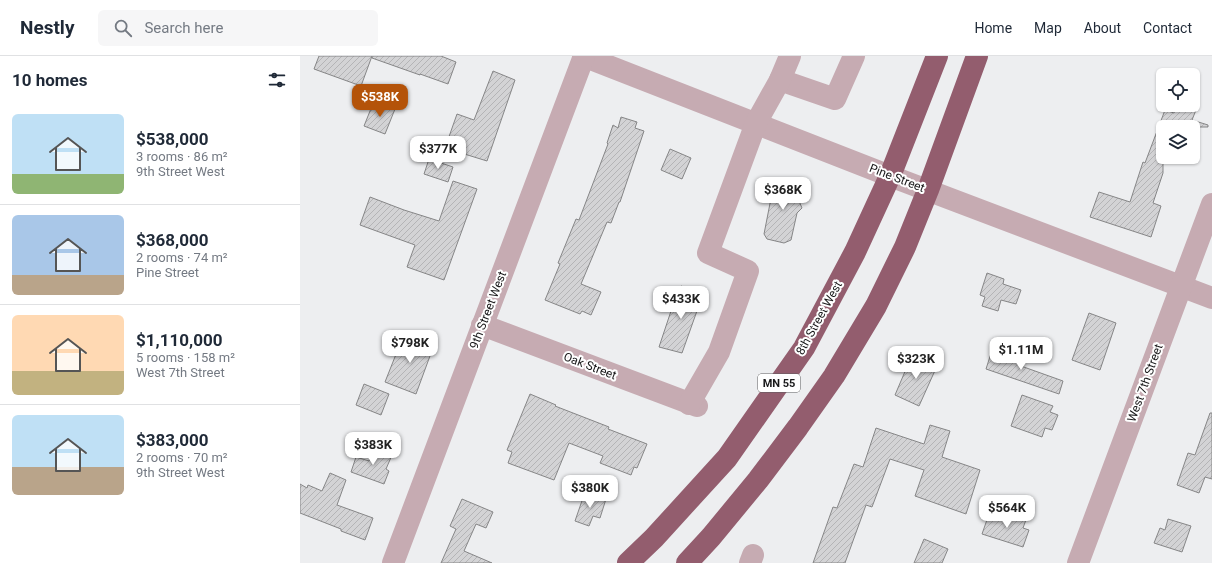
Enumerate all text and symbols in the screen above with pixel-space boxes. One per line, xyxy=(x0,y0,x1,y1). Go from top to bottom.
search box xyxy=(98,10,378,46)
text: Nestly xyxy=(20,16,74,39)
icon: search xyxy=(112,17,134,39)
text: Search here xyxy=(144,19,223,37)
text: Home xyxy=(974,20,1012,36)
text: Map xyxy=(1034,20,1062,36)
text: About xyxy=(1084,20,1121,36)
text: Contact xyxy=(1143,20,1192,36)
map controls xyxy=(1156,68,1200,164)
button: locate xyxy=(1156,68,1200,112)
icon: filters xyxy=(266,69,288,91)
text: 10 homes xyxy=(12,70,88,90)
pin: $538K xyxy=(352,84,408,118)
text: $538K xyxy=(361,89,399,104)
button: layers xyxy=(1156,120,1200,164)
text: $538,000 xyxy=(136,129,208,149)
icon: home xyxy=(44,130,92,178)
pin: $377K xyxy=(410,136,466,170)
text: $377K xyxy=(419,141,457,156)
text: 3 rooms · 86 m² xyxy=(136,149,228,164)
street label: Pine Street xyxy=(867,161,927,195)
text: 9th Street West xyxy=(136,164,225,179)
pin: $368K xyxy=(755,177,811,211)
text: $368K xyxy=(764,182,802,197)
text: $368,000 xyxy=(136,230,208,250)
icon: home xyxy=(44,231,92,279)
text: 2 rooms · 74 m² xyxy=(136,250,228,265)
text: Pine Street xyxy=(136,265,199,280)
street label: 9th Street West xyxy=(467,269,509,351)
street label: 8th Street West xyxy=(793,279,845,357)
pin: $433K xyxy=(653,286,709,320)
text: $433K xyxy=(662,291,700,306)
text: $1,110,000 xyxy=(136,330,222,350)
pin: $798K xyxy=(382,330,438,364)
icon: home xyxy=(44,331,92,379)
text: $798K xyxy=(391,335,429,350)
pin: $1.11M xyxy=(988,337,1054,371)
text: $1.11M xyxy=(999,342,1044,357)
street label: West 7th Street xyxy=(1124,342,1166,424)
pin: $323K xyxy=(888,346,944,380)
text: 5 rooms · 158 m² xyxy=(136,350,235,365)
street label: Oak Street xyxy=(562,350,618,383)
text: $323K xyxy=(897,351,935,366)
text: West 7th Street xyxy=(136,365,225,380)
road number: MN 55 xyxy=(758,374,800,392)
text: $383,000 xyxy=(136,430,208,450)
icon: home xyxy=(44,431,92,479)
pin: $383K xyxy=(345,432,401,466)
text: $383K xyxy=(354,437,392,452)
text: 2 rooms · 70 m² xyxy=(136,450,228,465)
text: 9th Street West xyxy=(136,465,225,480)
pin: $380K xyxy=(562,475,618,509)
text: $380K xyxy=(571,480,609,495)
pin: $564K xyxy=(979,495,1035,529)
text: $564K xyxy=(988,500,1026,515)

